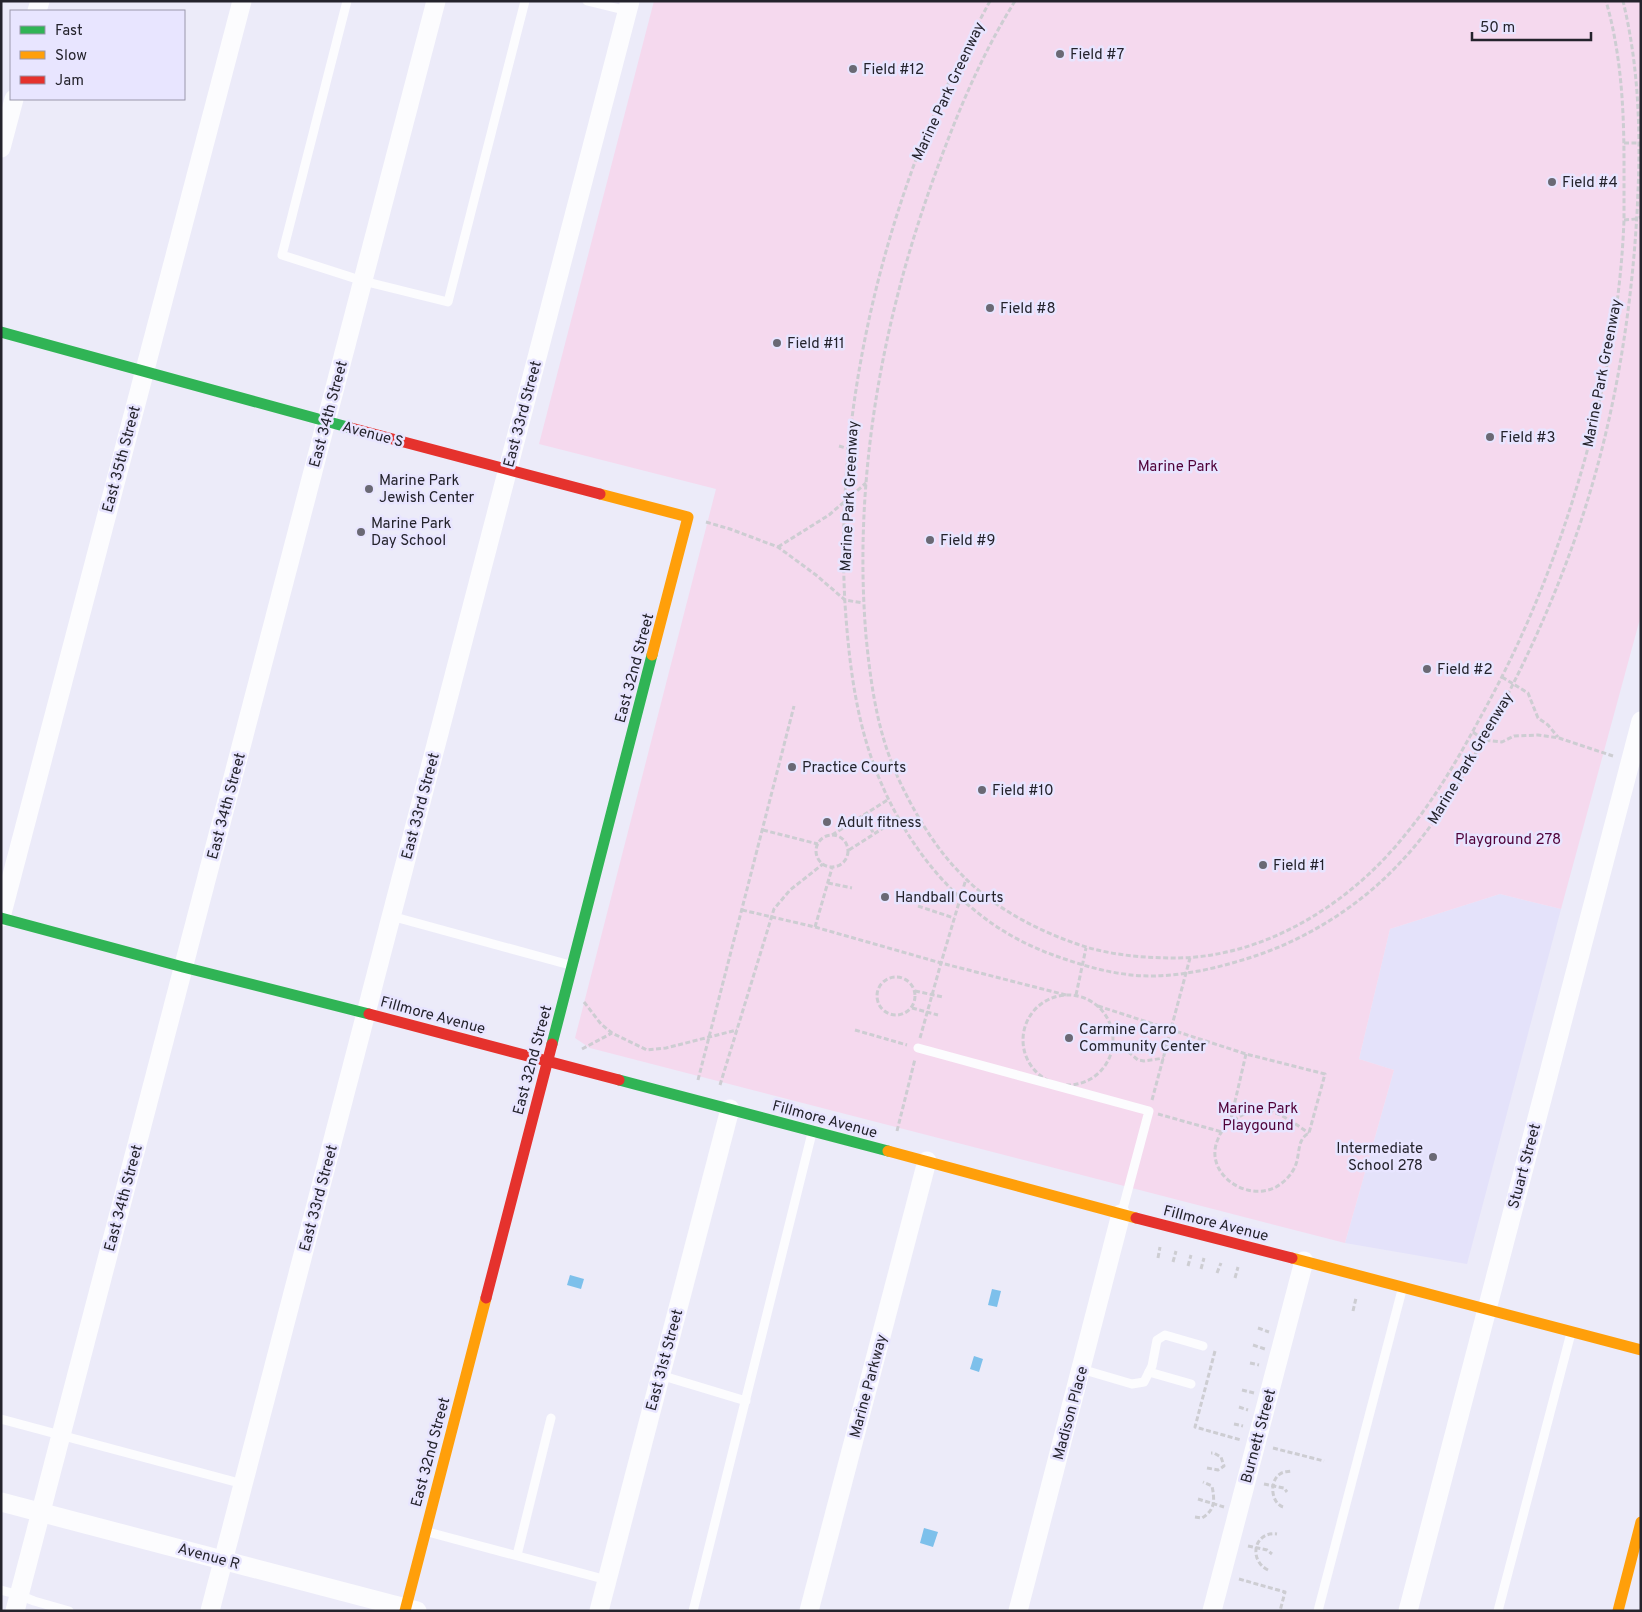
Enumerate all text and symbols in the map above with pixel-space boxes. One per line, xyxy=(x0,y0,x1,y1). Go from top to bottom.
legend xyxy=(10,10,185,100)
scale bar xyxy=(1472,10,1591,42)
street label: Marine Park Greenway xyxy=(909,19,990,164)
text: 50 m xyxy=(1480,19,1515,38)
text: Fast xyxy=(55,22,83,41)
place label: Field #7 xyxy=(1070,46,1124,65)
text: Slow xyxy=(55,47,87,66)
marker: Field #7 xyxy=(1054,48,1066,60)
place label: Field #12 xyxy=(863,61,924,80)
marker: Field #12 xyxy=(847,63,859,75)
text: Jam xyxy=(55,72,84,91)
place label: Field #4 xyxy=(1562,174,1618,193)
marker: Field #4 xyxy=(1546,176,1558,188)
street label: Marine Park Greenway xyxy=(1580,297,1627,449)
place label: Field #8 xyxy=(1000,300,1056,319)
marker: Field #8 xyxy=(984,302,996,314)
place label: Field #11 xyxy=(787,335,845,354)
marker: Field #11 xyxy=(771,337,783,349)
street label: East 34th Street xyxy=(306,359,353,470)
street label: East 33rd Street xyxy=(500,359,547,470)
street label: East 35th Street xyxy=(99,404,146,515)
street label: Avenue S xyxy=(340,418,405,453)
street label: Marine Park Greenway xyxy=(837,420,864,572)
place label: Field #3 xyxy=(1500,429,1555,448)
marker: Field #3 xyxy=(1484,431,1496,443)
park label: Marine Park xyxy=(1138,458,1218,477)
place label: Marine Park Jewish Center xyxy=(379,472,475,508)
marker: Marine Park Jewish Center xyxy=(363,483,375,495)
place label: Marine Park Day School xyxy=(371,515,452,551)
marker: Marine Park Day School xyxy=(355,526,367,538)
place label: Field #9 xyxy=(940,532,995,551)
marker: Field #9 xyxy=(924,534,936,546)
street label: East 32nd Street xyxy=(612,611,659,725)
place label: Field #2 xyxy=(1437,661,1493,680)
marker: Field #2 xyxy=(1421,663,1433,675)
street label: Marine Park Greenway xyxy=(1424,689,1518,828)
street label: East 34th Street xyxy=(204,751,251,862)
street label: East 33rd Street xyxy=(398,751,445,862)
place label: Practice Courts xyxy=(802,759,906,778)
marker: Practice Courts xyxy=(786,761,798,773)
place label: Field #10 xyxy=(992,782,1054,801)
marker: Field #10 xyxy=(976,784,988,796)
place label: Adult fitness xyxy=(837,814,922,833)
marker: Adult fitness xyxy=(821,816,833,828)
park label: Playground 278 xyxy=(1455,831,1561,850)
place label: Field #1 xyxy=(1273,857,1325,876)
marker: Field #1 xyxy=(1257,859,1269,871)
place label: Handball Courts xyxy=(895,889,1003,908)
marker: Handball Courts xyxy=(879,891,891,903)
street label: Fillmore Avenue xyxy=(378,993,487,1040)
street label: East 32nd Street xyxy=(510,1003,557,1117)
place label: Carmine Carro Community Center xyxy=(1079,1021,1206,1057)
marker: Carmine Carro Community Center xyxy=(1063,1032,1075,1044)
street label: Fillmore Avenue xyxy=(770,1097,879,1144)
park label: Marine Park Playgound xyxy=(1218,1100,1298,1136)
street label: Stuart Street xyxy=(1505,1122,1546,1211)
place label: Intermediate School 278 xyxy=(1336,1140,1423,1176)
street label: East 34th Street xyxy=(101,1143,148,1254)
street label: East 33rd Street xyxy=(296,1143,343,1254)
marker: Intermediate School 278 xyxy=(1427,1151,1439,1163)
street label: Fillmore Avenue xyxy=(1161,1202,1270,1247)
street label: East 31st Street xyxy=(643,1307,688,1413)
street label: Marine Parkway xyxy=(846,1332,892,1440)
street label: Madison Place xyxy=(1050,1364,1093,1462)
street label: Burnett Street xyxy=(1238,1387,1281,1486)
street label: East 32nd Street xyxy=(408,1395,455,1509)
street label: Avenue R xyxy=(175,1540,242,1575)

